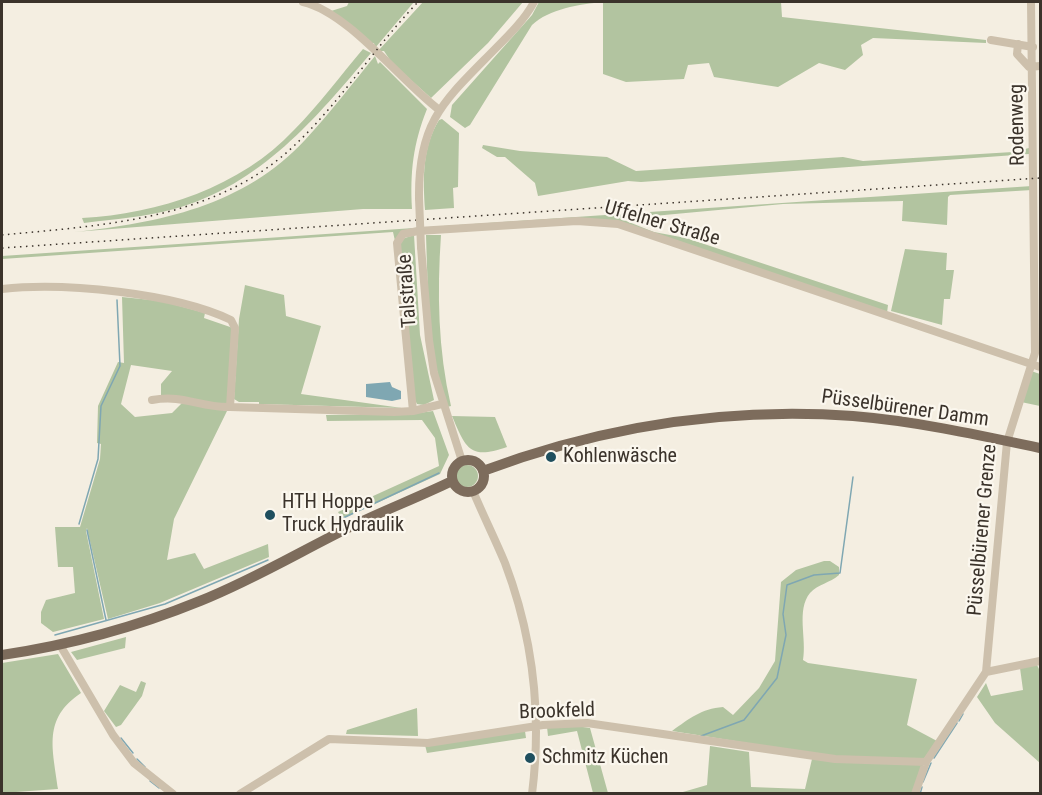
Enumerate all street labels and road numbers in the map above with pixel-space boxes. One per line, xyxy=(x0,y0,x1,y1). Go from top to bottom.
street label: Rodenweg xyxy=(1005,84,1031,166)
street label: Uffelner Straße xyxy=(602,196,722,252)
street label: Talstraße xyxy=(393,253,423,329)
street label: Püsselbürener Damm xyxy=(820,385,990,433)
street label: Püsselbürener Grenze xyxy=(964,443,1002,617)
street label: Brookfeld xyxy=(519,699,595,725)

